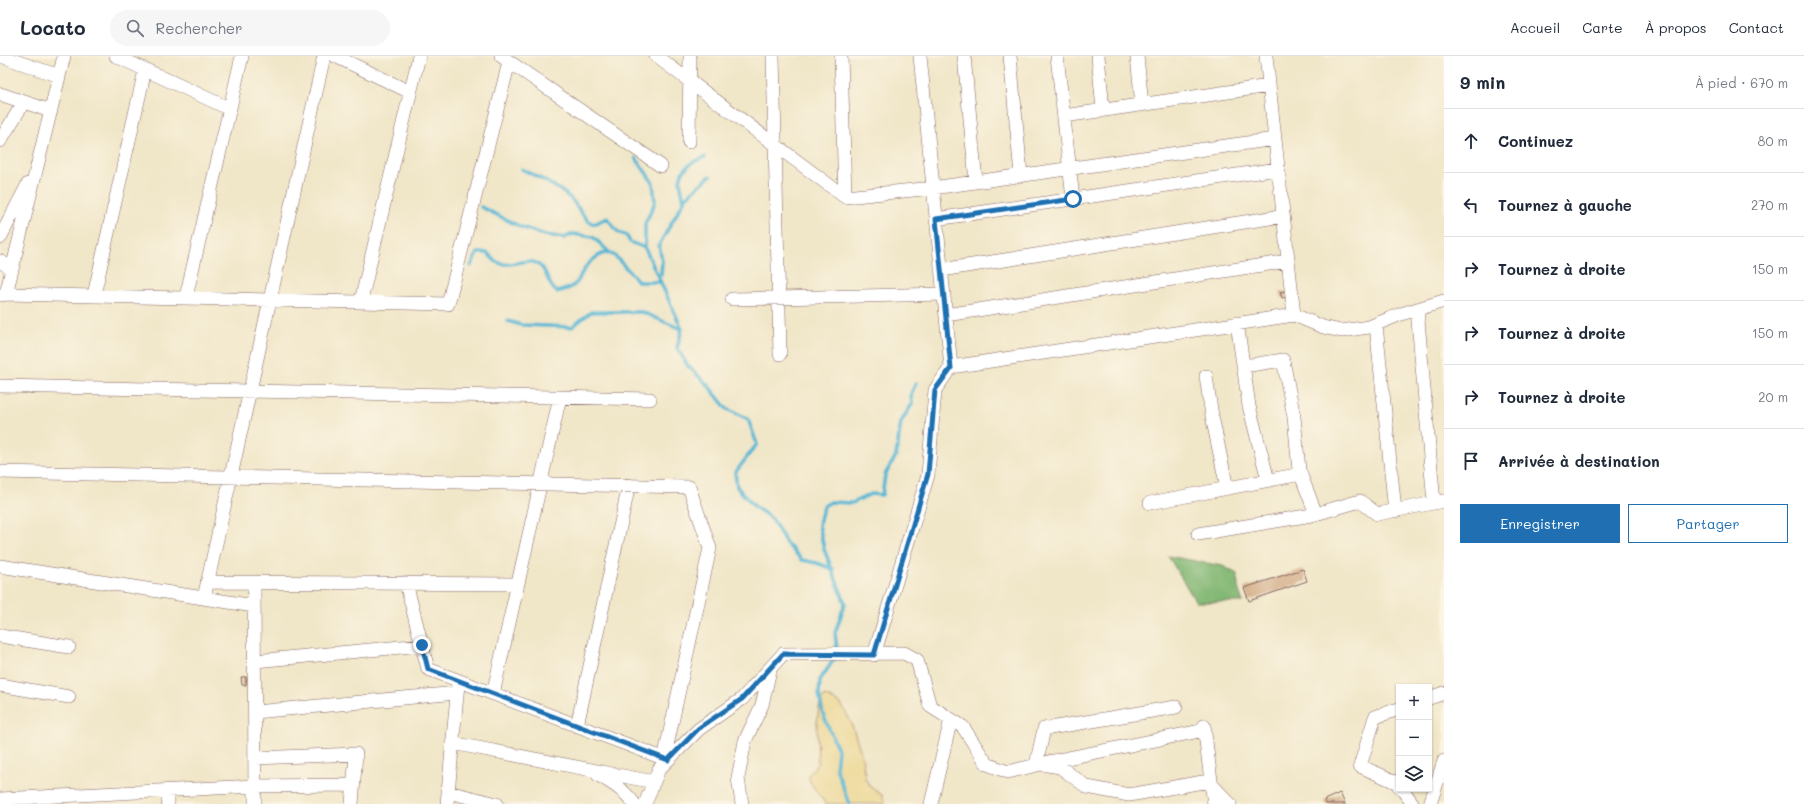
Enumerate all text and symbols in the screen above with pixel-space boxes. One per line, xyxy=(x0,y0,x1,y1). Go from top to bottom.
search box xyxy=(110,10,390,46)
text: Locato xyxy=(20,15,86,40)
icon: search xyxy=(124,17,146,39)
text: Rechercher xyxy=(156,18,243,38)
text: Accueil xyxy=(1510,18,1560,37)
text: Carte xyxy=(1582,18,1623,37)
text: À propos xyxy=(1645,18,1707,37)
text: Contact xyxy=(1729,18,1784,37)
text: 9 min xyxy=(1460,71,1505,93)
text: À pied · 670 m xyxy=(1695,74,1788,91)
icon: ahead xyxy=(1460,130,1482,152)
text: Continuez xyxy=(1498,131,1573,151)
text: 80 m xyxy=(1758,132,1788,149)
route start xyxy=(1064,190,1082,208)
icon: left xyxy=(1460,194,1482,216)
text: Tournez à gauche xyxy=(1498,195,1632,215)
text: 270 m xyxy=(1751,196,1788,213)
icon: right xyxy=(1460,258,1482,280)
text: Tournez à droite xyxy=(1498,259,1626,279)
text: 150 m xyxy=(1752,260,1788,277)
icon: right xyxy=(1460,322,1482,344)
text: Tournez à droite xyxy=(1498,323,1626,343)
text: 150 m xyxy=(1752,324,1788,341)
icon: right xyxy=(1460,386,1482,408)
text: Tournez à droite xyxy=(1498,387,1626,407)
text: 20 m xyxy=(1758,388,1788,405)
icon: arrive xyxy=(1460,450,1482,472)
text: Arrivée à destination xyxy=(1498,451,1660,471)
button: Enregistrer xyxy=(1460,504,1620,543)
button: Partager xyxy=(1628,504,1788,543)
route end xyxy=(413,636,431,654)
map controls xyxy=(1396,684,1432,792)
button: + xyxy=(1396,684,1432,720)
button: − xyxy=(1396,720,1432,756)
button: layers xyxy=(1396,756,1432,792)

